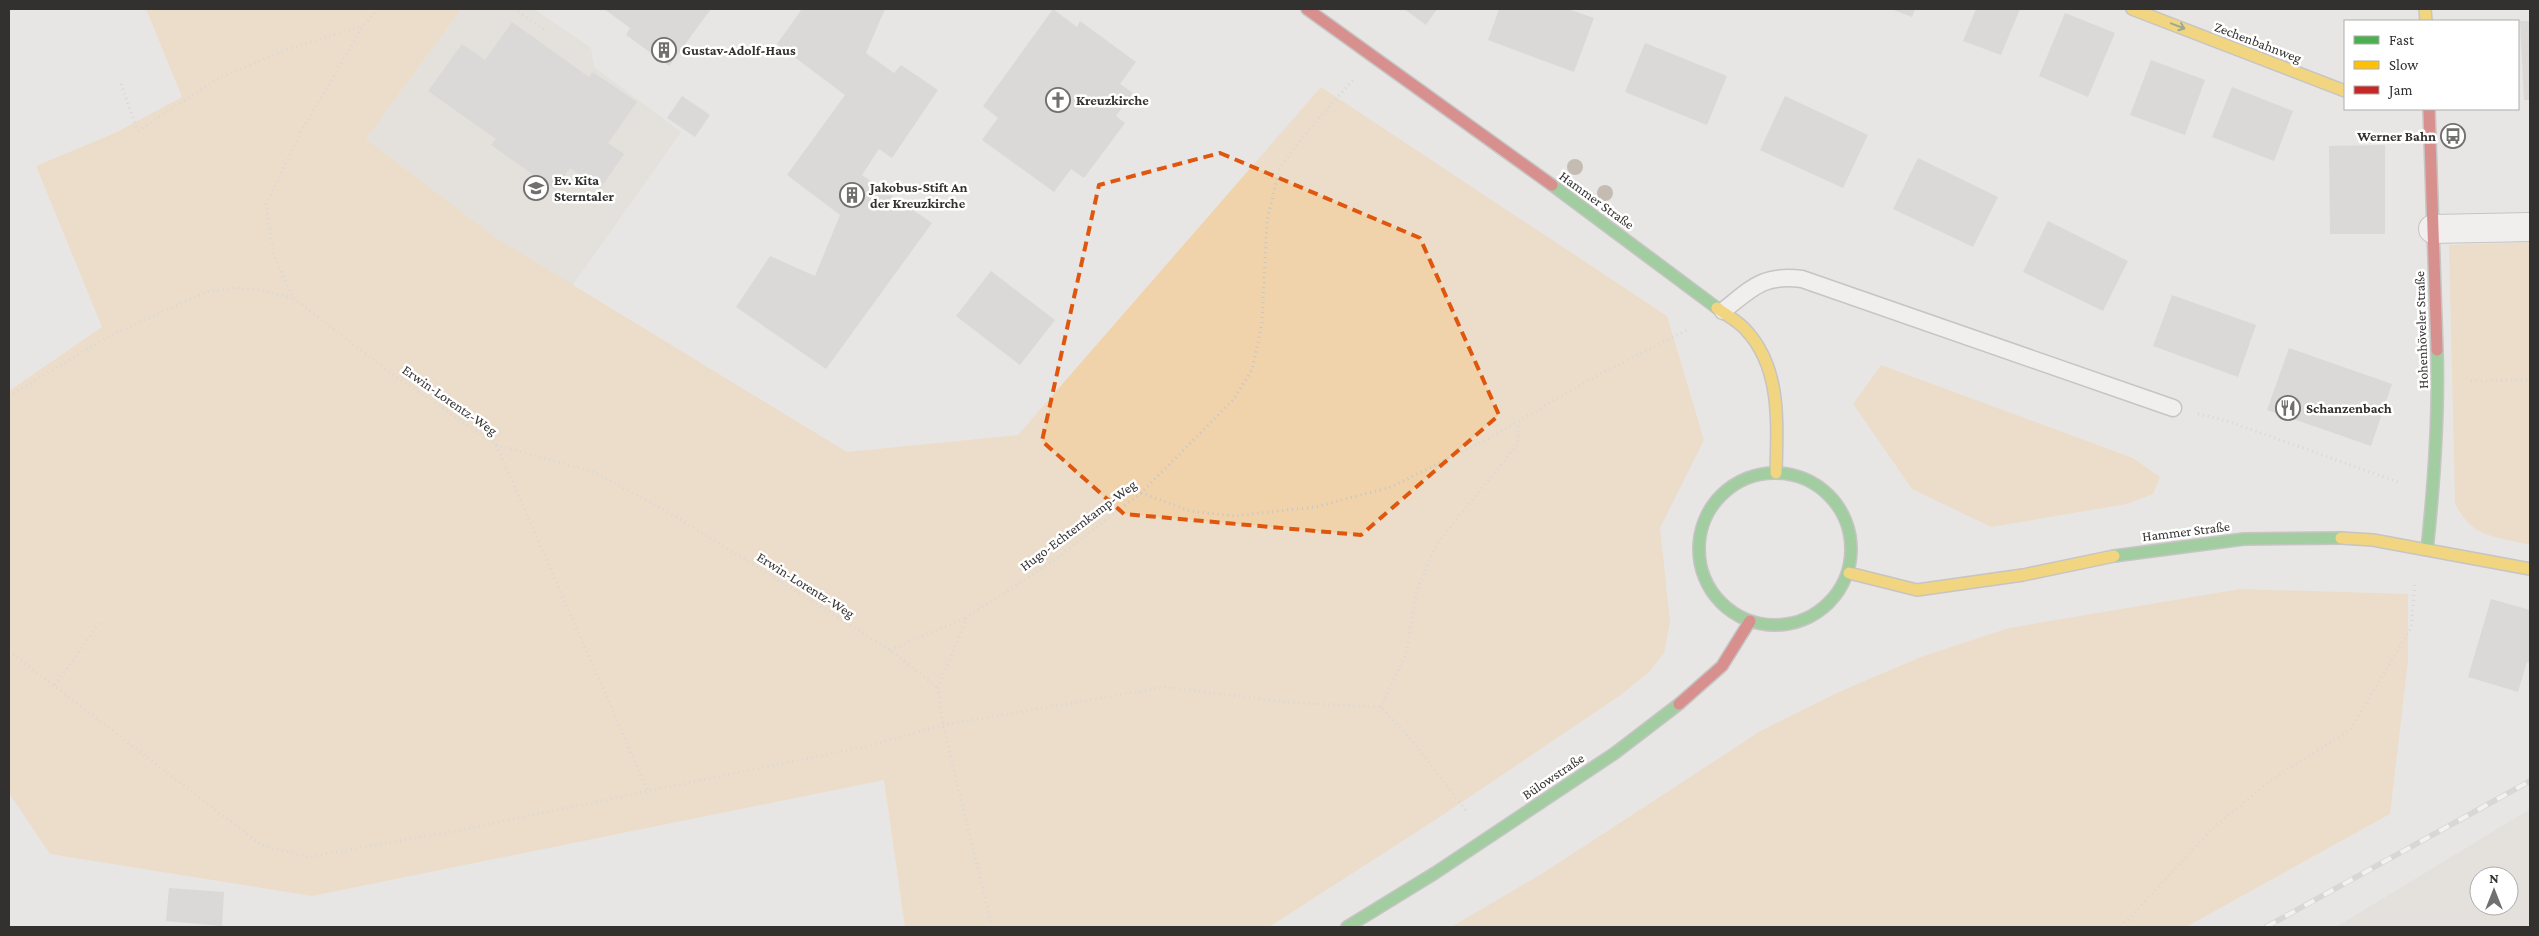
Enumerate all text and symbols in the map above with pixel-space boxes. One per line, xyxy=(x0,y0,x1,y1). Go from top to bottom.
street label: Zechenbahnweg xyxy=(2212,18,2304,66)
legend xyxy=(2344,20,2519,110)
one-way arrow xyxy=(2170,22,2185,32)
text: Fast xyxy=(2389,32,2415,48)
building icon: Gustav-Adolf-Haus xyxy=(651,37,677,63)
place label: Gustav-Adolf-Haus xyxy=(682,42,796,58)
text: Slow xyxy=(2389,57,2419,73)
text: Jam xyxy=(2387,82,2412,99)
church icon: Kreuzkirche xyxy=(1045,87,1071,113)
place label: Kreuzkirche xyxy=(1076,92,1149,108)
bus stop icon: Werner Bahn xyxy=(2440,123,2466,149)
place label: Werner Bahn xyxy=(2356,128,2436,144)
street label: Hammer Straße xyxy=(1557,168,1637,232)
place label: Ev. Kita Sterntaler xyxy=(554,172,614,204)
school or university icon: Ev. Kita Sterntaler xyxy=(523,175,549,201)
place label: Jakobus-Stift An der Kreuzkirche xyxy=(868,179,967,211)
building icon: Jakobus-Stift An der Kreuzkirche xyxy=(839,182,865,208)
street label: Hohenhöveler Straße xyxy=(2411,271,2431,389)
street label: Erwin-Lorentz-Weg xyxy=(400,361,501,439)
restaurant icon: Schanzenbach xyxy=(2275,395,2301,421)
place label: Schanzenbach xyxy=(2306,400,2392,416)
street label: Hugo-Echternkamp-Weg xyxy=(1017,476,1140,574)
street label: Hammer Straße xyxy=(2141,518,2231,544)
street label: Erwin-Lorentz-Weg xyxy=(754,549,858,622)
street label: Bülowstraße xyxy=(1519,749,1587,803)
north arrow xyxy=(2469,866,2519,916)
text: N xyxy=(2489,870,2499,886)

